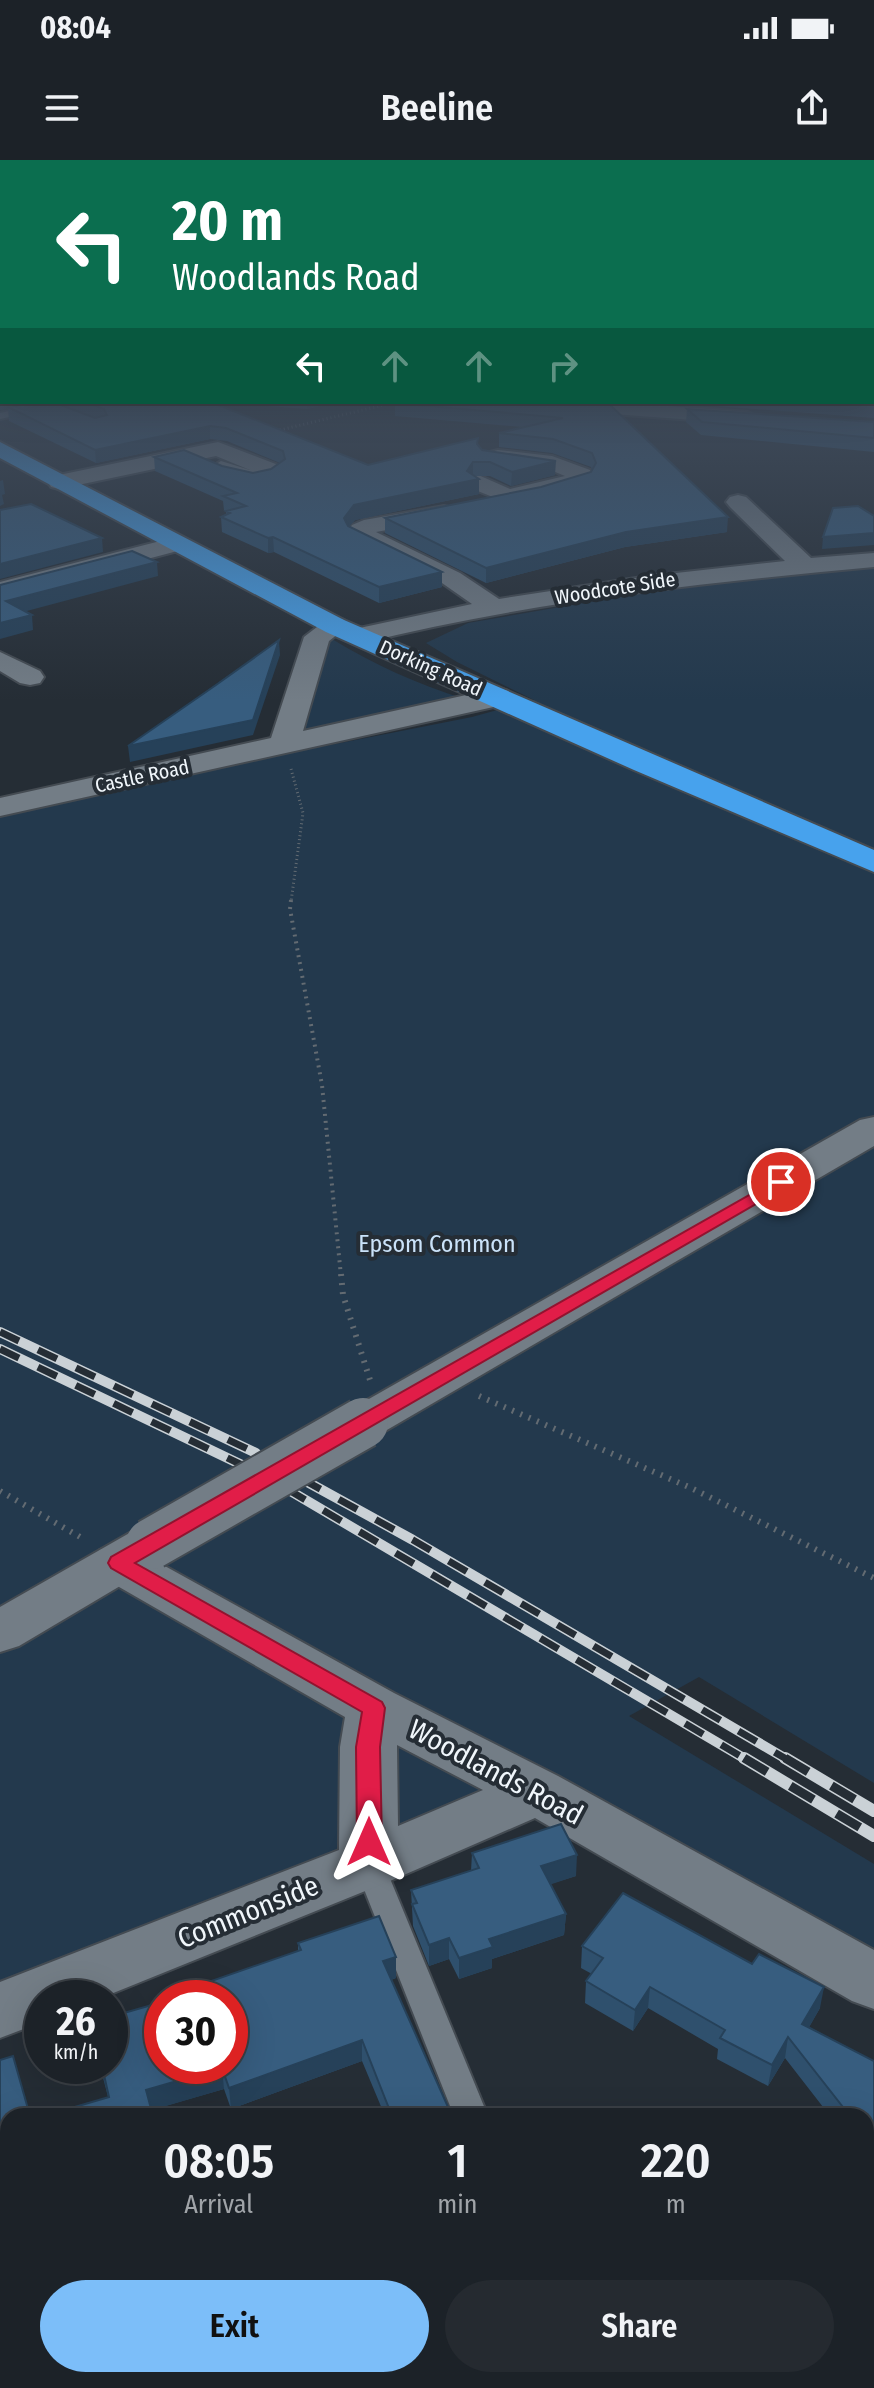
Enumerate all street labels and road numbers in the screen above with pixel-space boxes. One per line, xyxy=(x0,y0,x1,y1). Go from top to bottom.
street label: Woodcote Side xyxy=(553,567,677,609)
street label: Dorking Road xyxy=(376,635,486,701)
street label: Castle Road xyxy=(93,754,191,798)
street label: Woodlands Road xyxy=(403,1712,589,1832)
street label: Commonside xyxy=(173,1869,323,1955)

